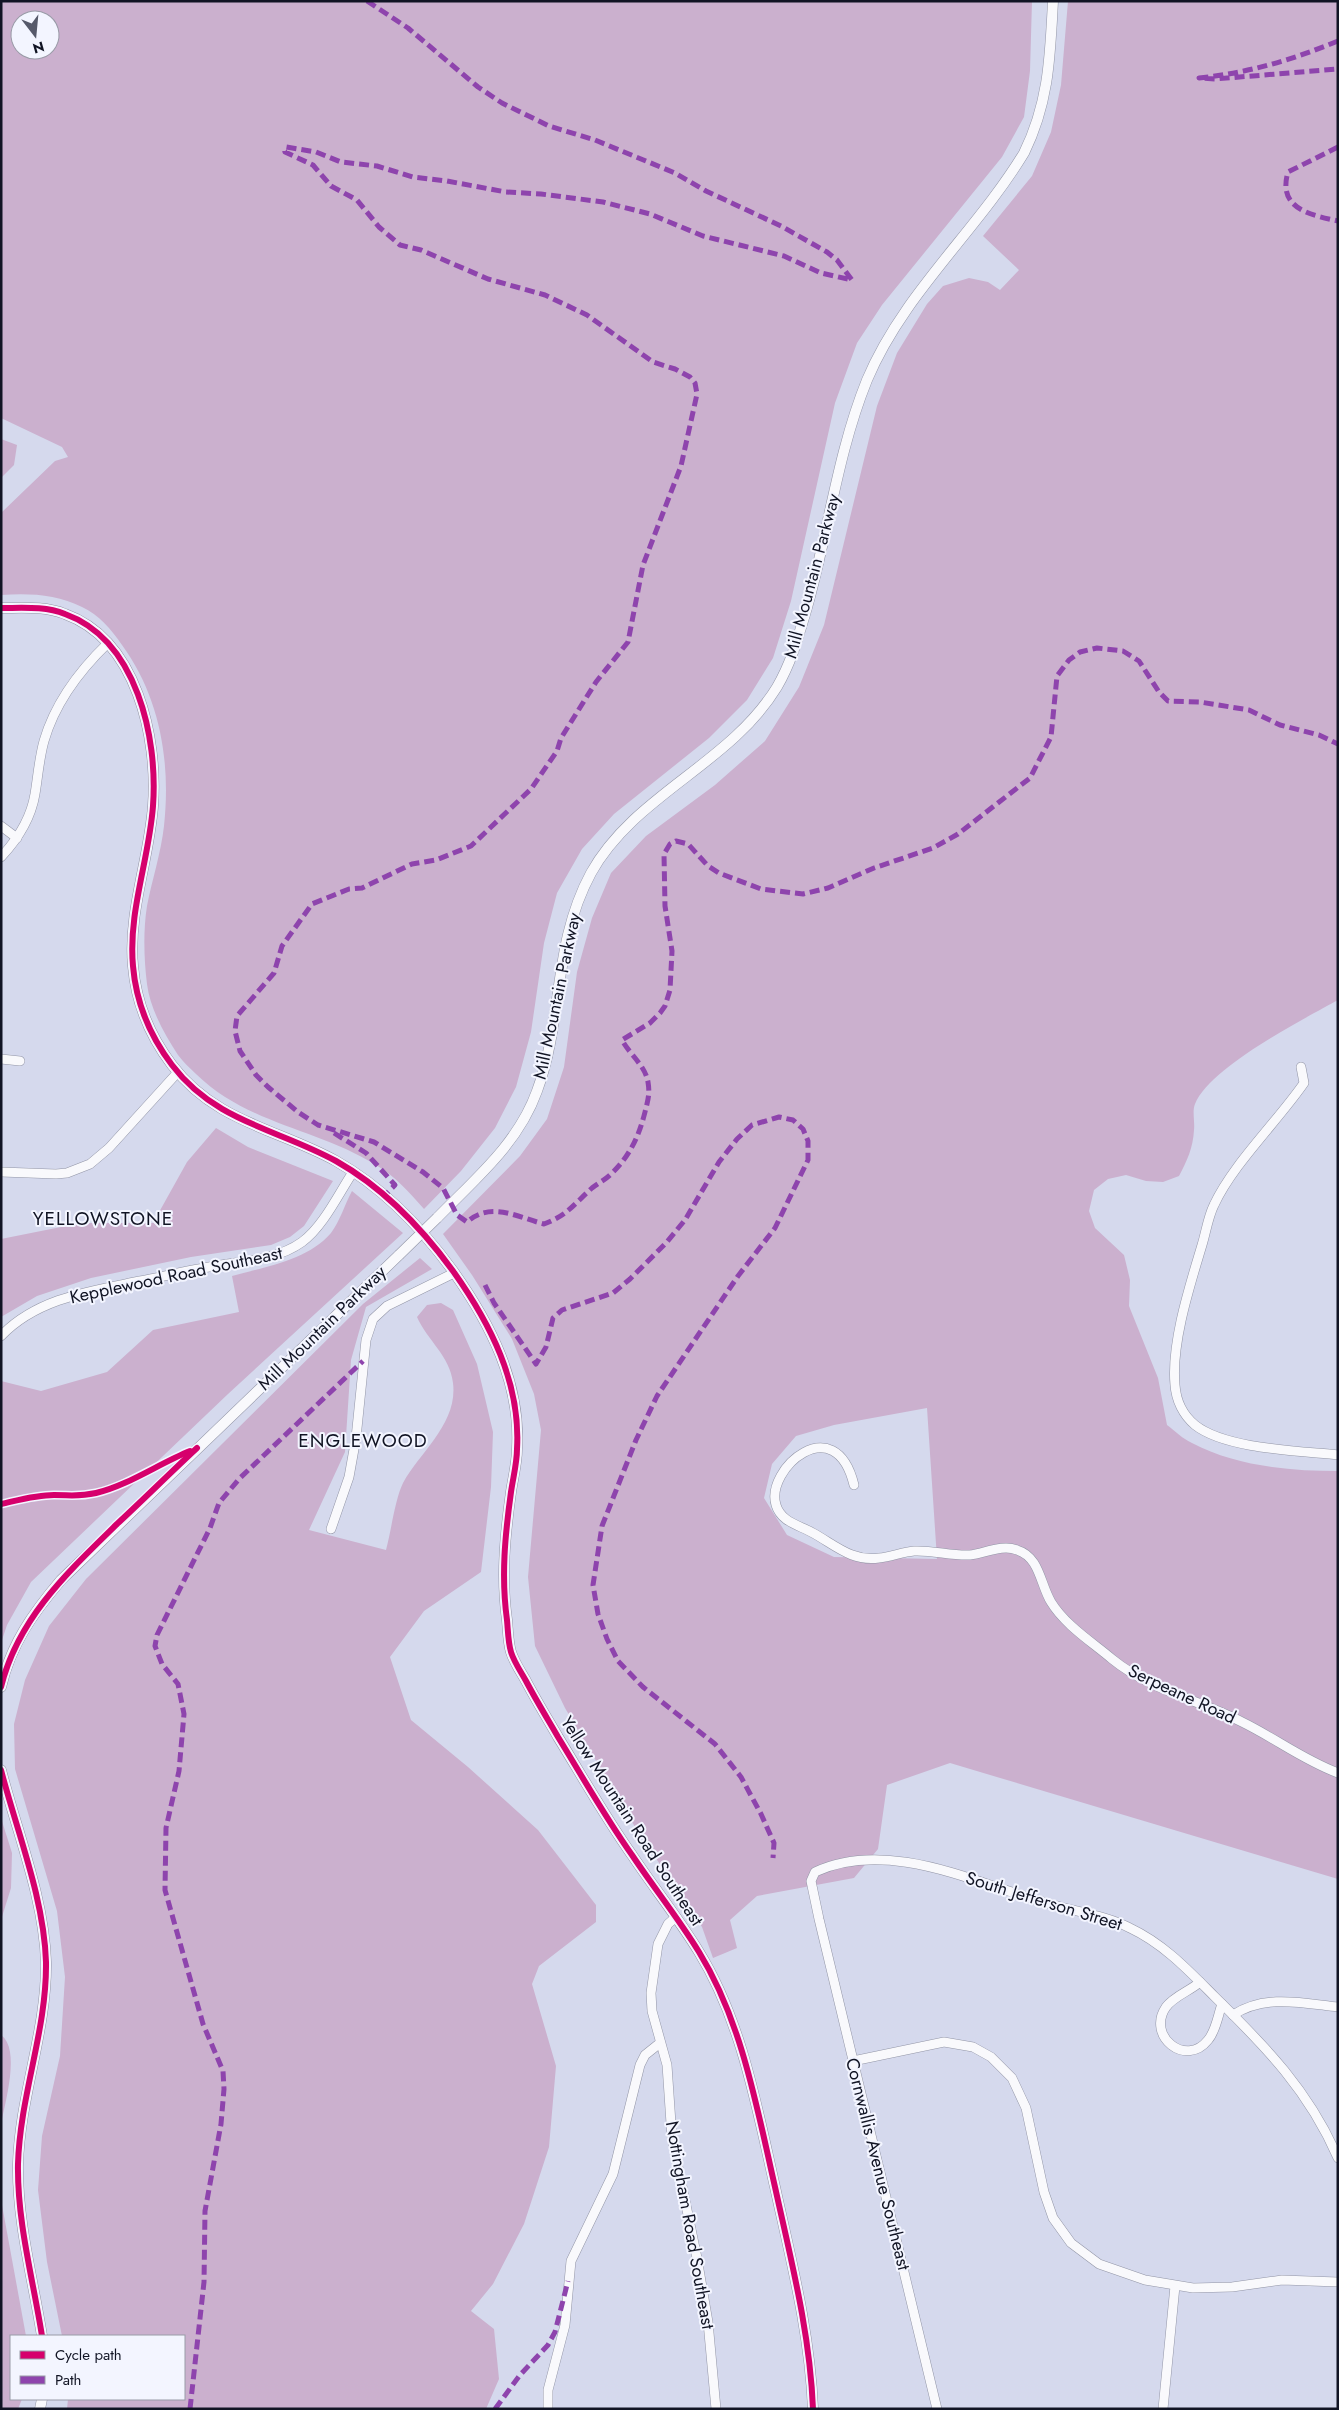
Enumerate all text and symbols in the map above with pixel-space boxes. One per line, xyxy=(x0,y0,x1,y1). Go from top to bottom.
north arrow xyxy=(10,10,60,60)
text: N xyxy=(30,36,47,59)
street label: Mill Mountain Parkway xyxy=(777,491,847,661)
street label: Mill Mountain Parkway xyxy=(527,910,587,1082)
district label: YELLOWSTONE xyxy=(33,1205,173,1232)
street label: Kepplewood Road Southeast xyxy=(67,1240,285,1310)
street label: Mill Mountain Parkway xyxy=(252,1260,392,1396)
district label: ENGLEWOOD xyxy=(298,1427,428,1454)
street label: Serpeane Road xyxy=(1124,1658,1240,1730)
street label: Yellow Mountain Road Southeast xyxy=(554,1711,710,1932)
street label: South Jefferson Street xyxy=(962,1865,1126,1937)
street label: Cornwallis Avenue Southeast xyxy=(839,2055,917,2274)
street label: Nottingham Road Southeast xyxy=(659,2119,721,2332)
legend xyxy=(10,2335,185,2400)
text: Cycle path xyxy=(55,2344,122,2366)
text: Path xyxy=(55,2369,81,2391)

